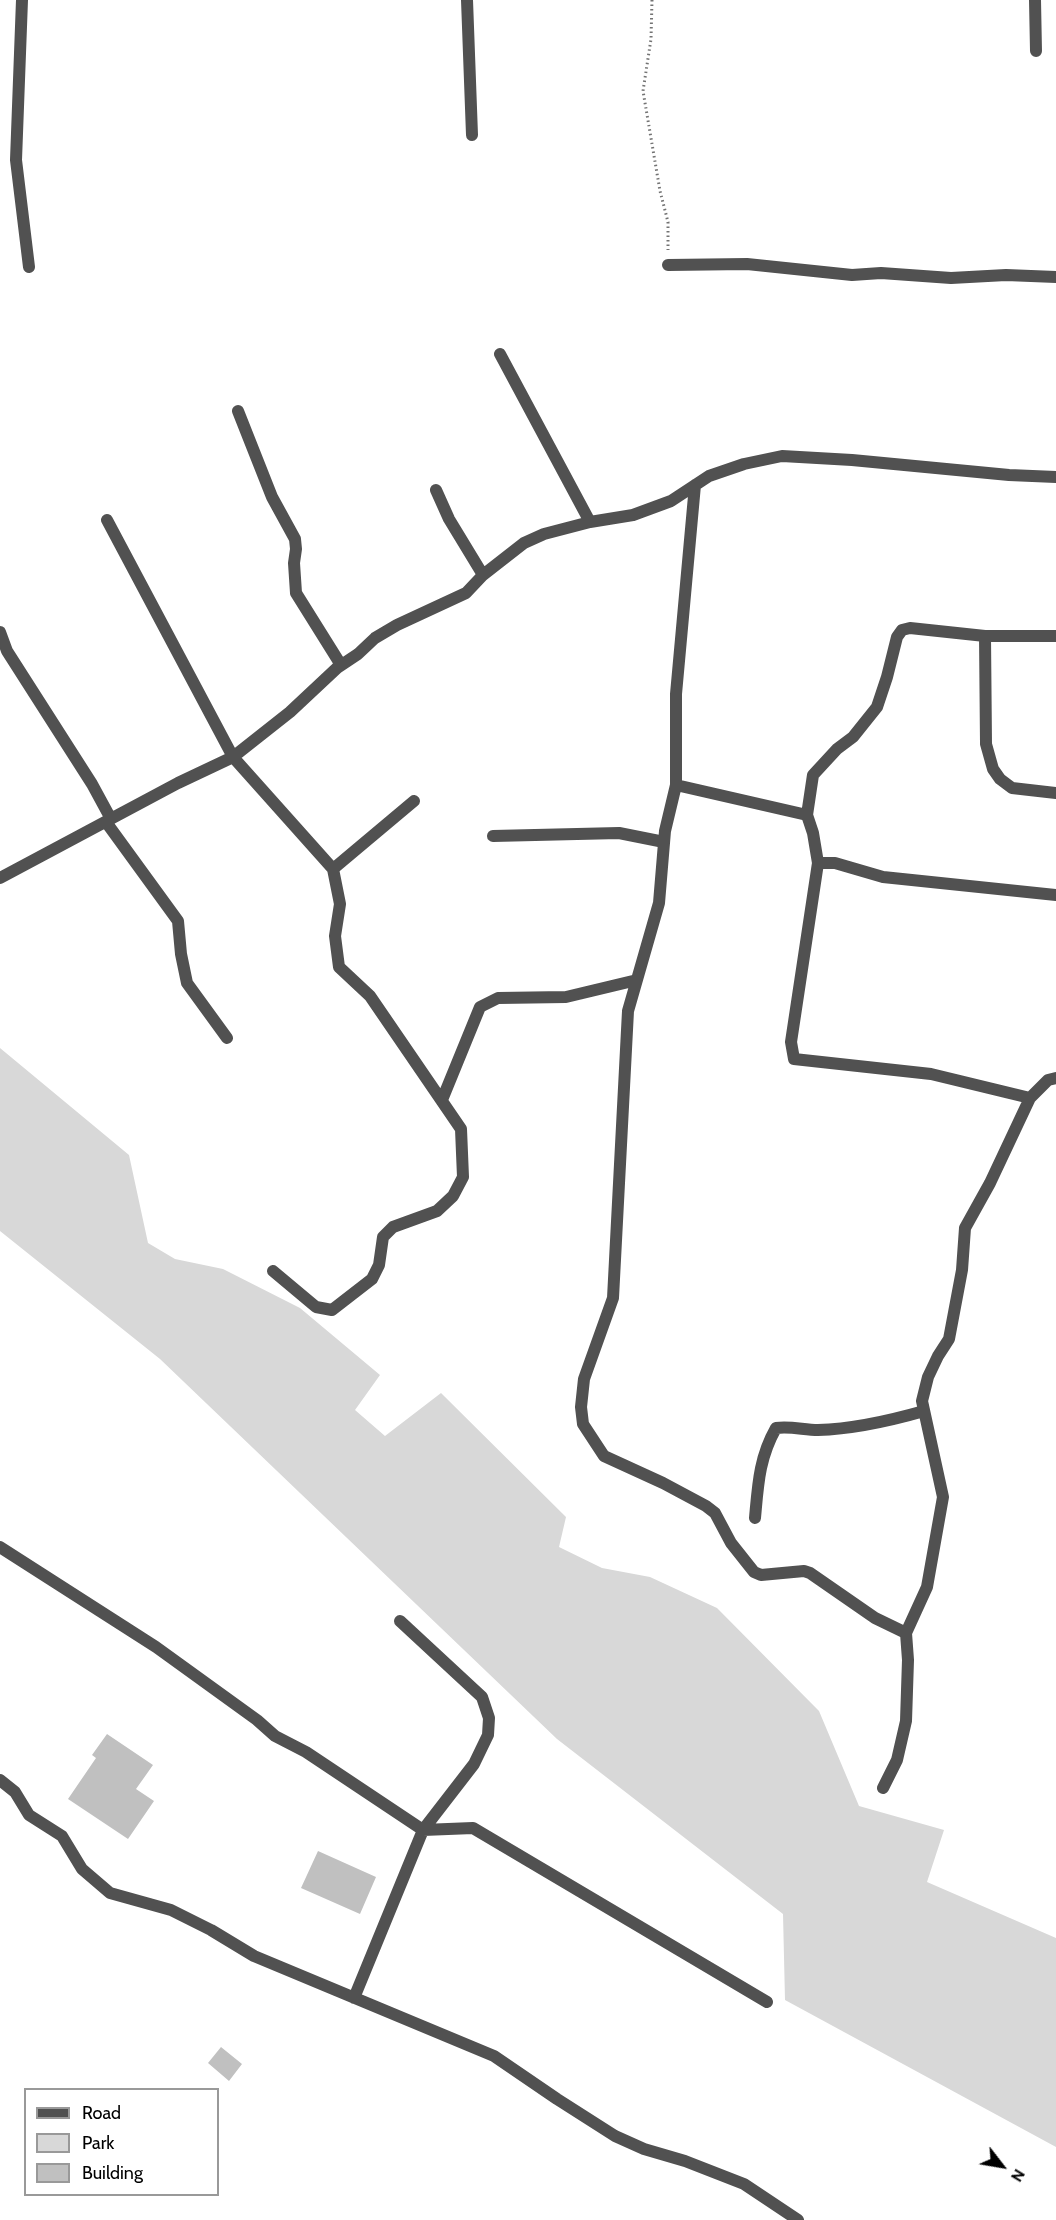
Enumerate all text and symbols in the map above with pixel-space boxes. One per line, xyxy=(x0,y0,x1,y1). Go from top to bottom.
legend xyxy=(24,2088,219,2196)
text: Road xyxy=(82,2102,121,2124)
text: Park xyxy=(82,2132,114,2154)
north arrow xyxy=(972,2136,1032,2196)
text: Building xyxy=(82,2162,143,2184)
text: N xyxy=(1007,2166,1029,2185)

